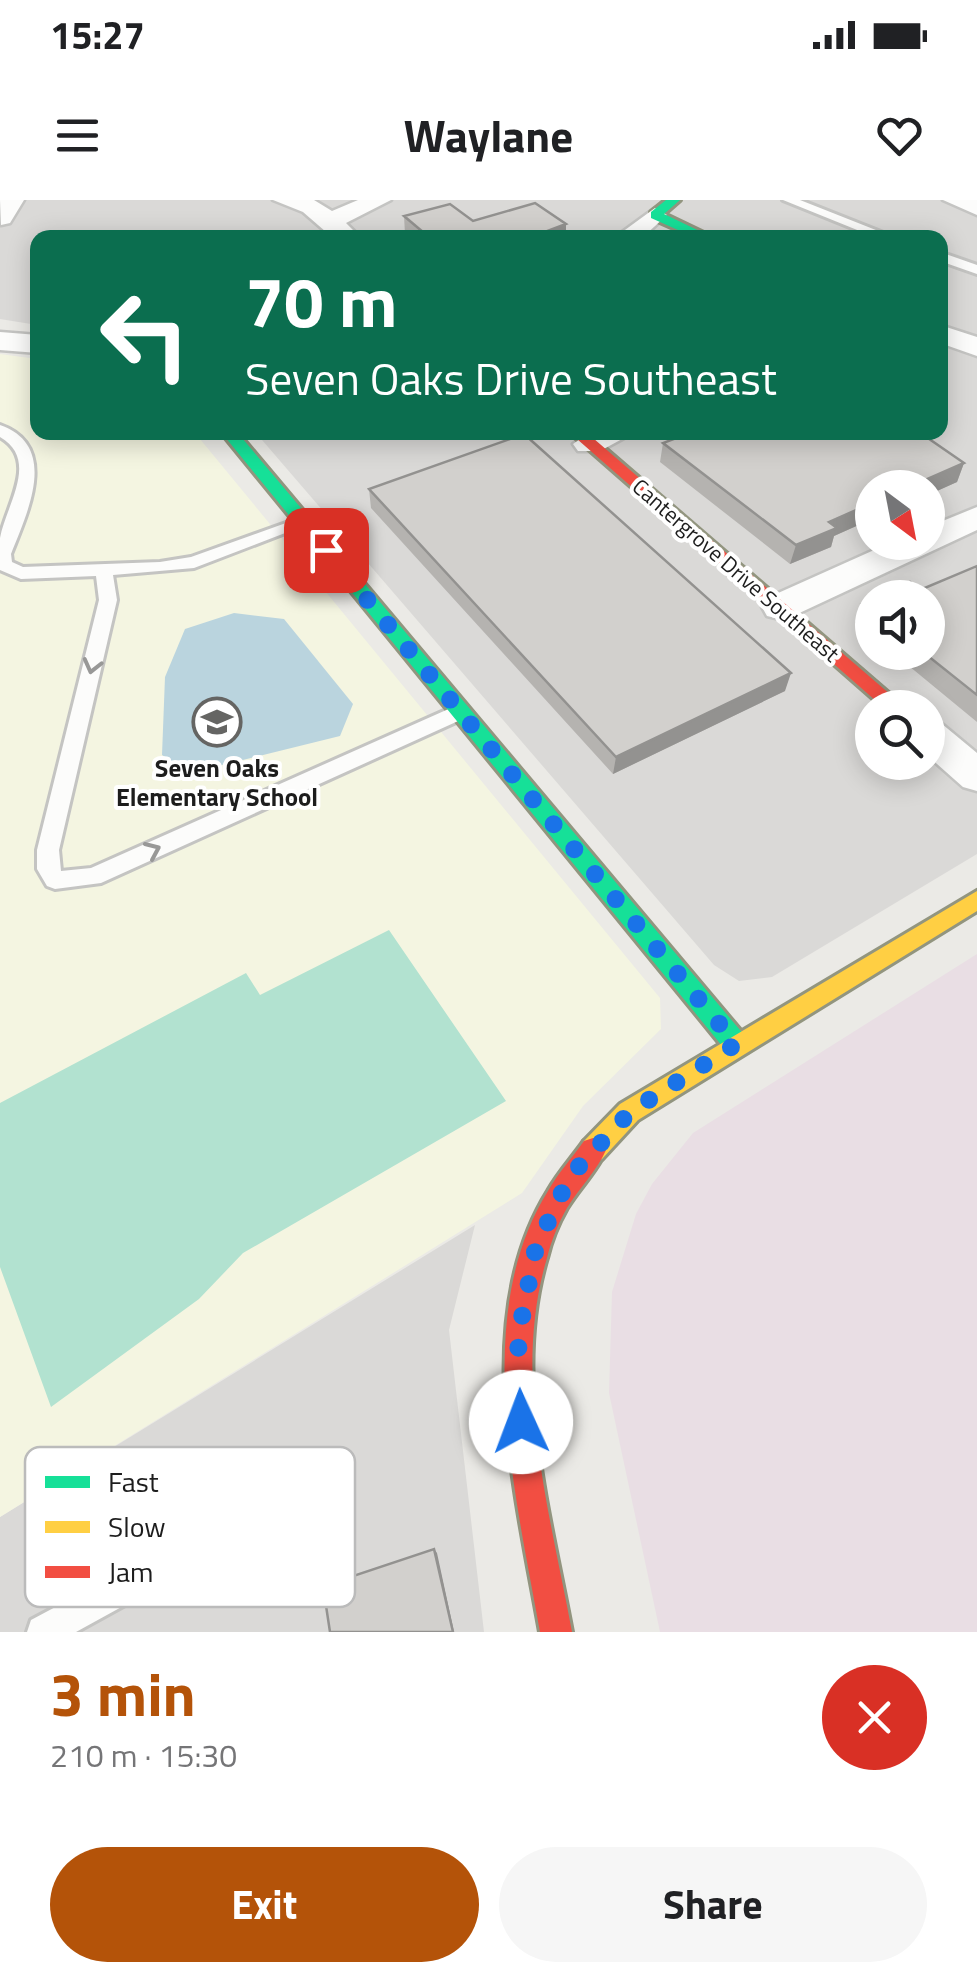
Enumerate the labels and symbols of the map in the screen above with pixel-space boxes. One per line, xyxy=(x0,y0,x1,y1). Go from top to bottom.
street label: Cantergrove Drive Southeast xyxy=(625,470,847,670)
north arrow xyxy=(855,470,945,560)
pin xyxy=(284,508,369,593)
one-way arrow xyxy=(83,657,104,674)
school or university icon: Seven Oaks Elementary School xyxy=(191,696,243,748)
place label: Seven Oaks Elementary School xyxy=(116,749,318,816)
one-way arrow xyxy=(143,843,161,863)
position arrow xyxy=(469,1370,573,1474)
legend xyxy=(25,1447,355,1607)
text: Fast xyxy=(108,1460,159,1503)
text: Slow xyxy=(108,1505,166,1548)
text: Jam xyxy=(108,1550,154,1593)

